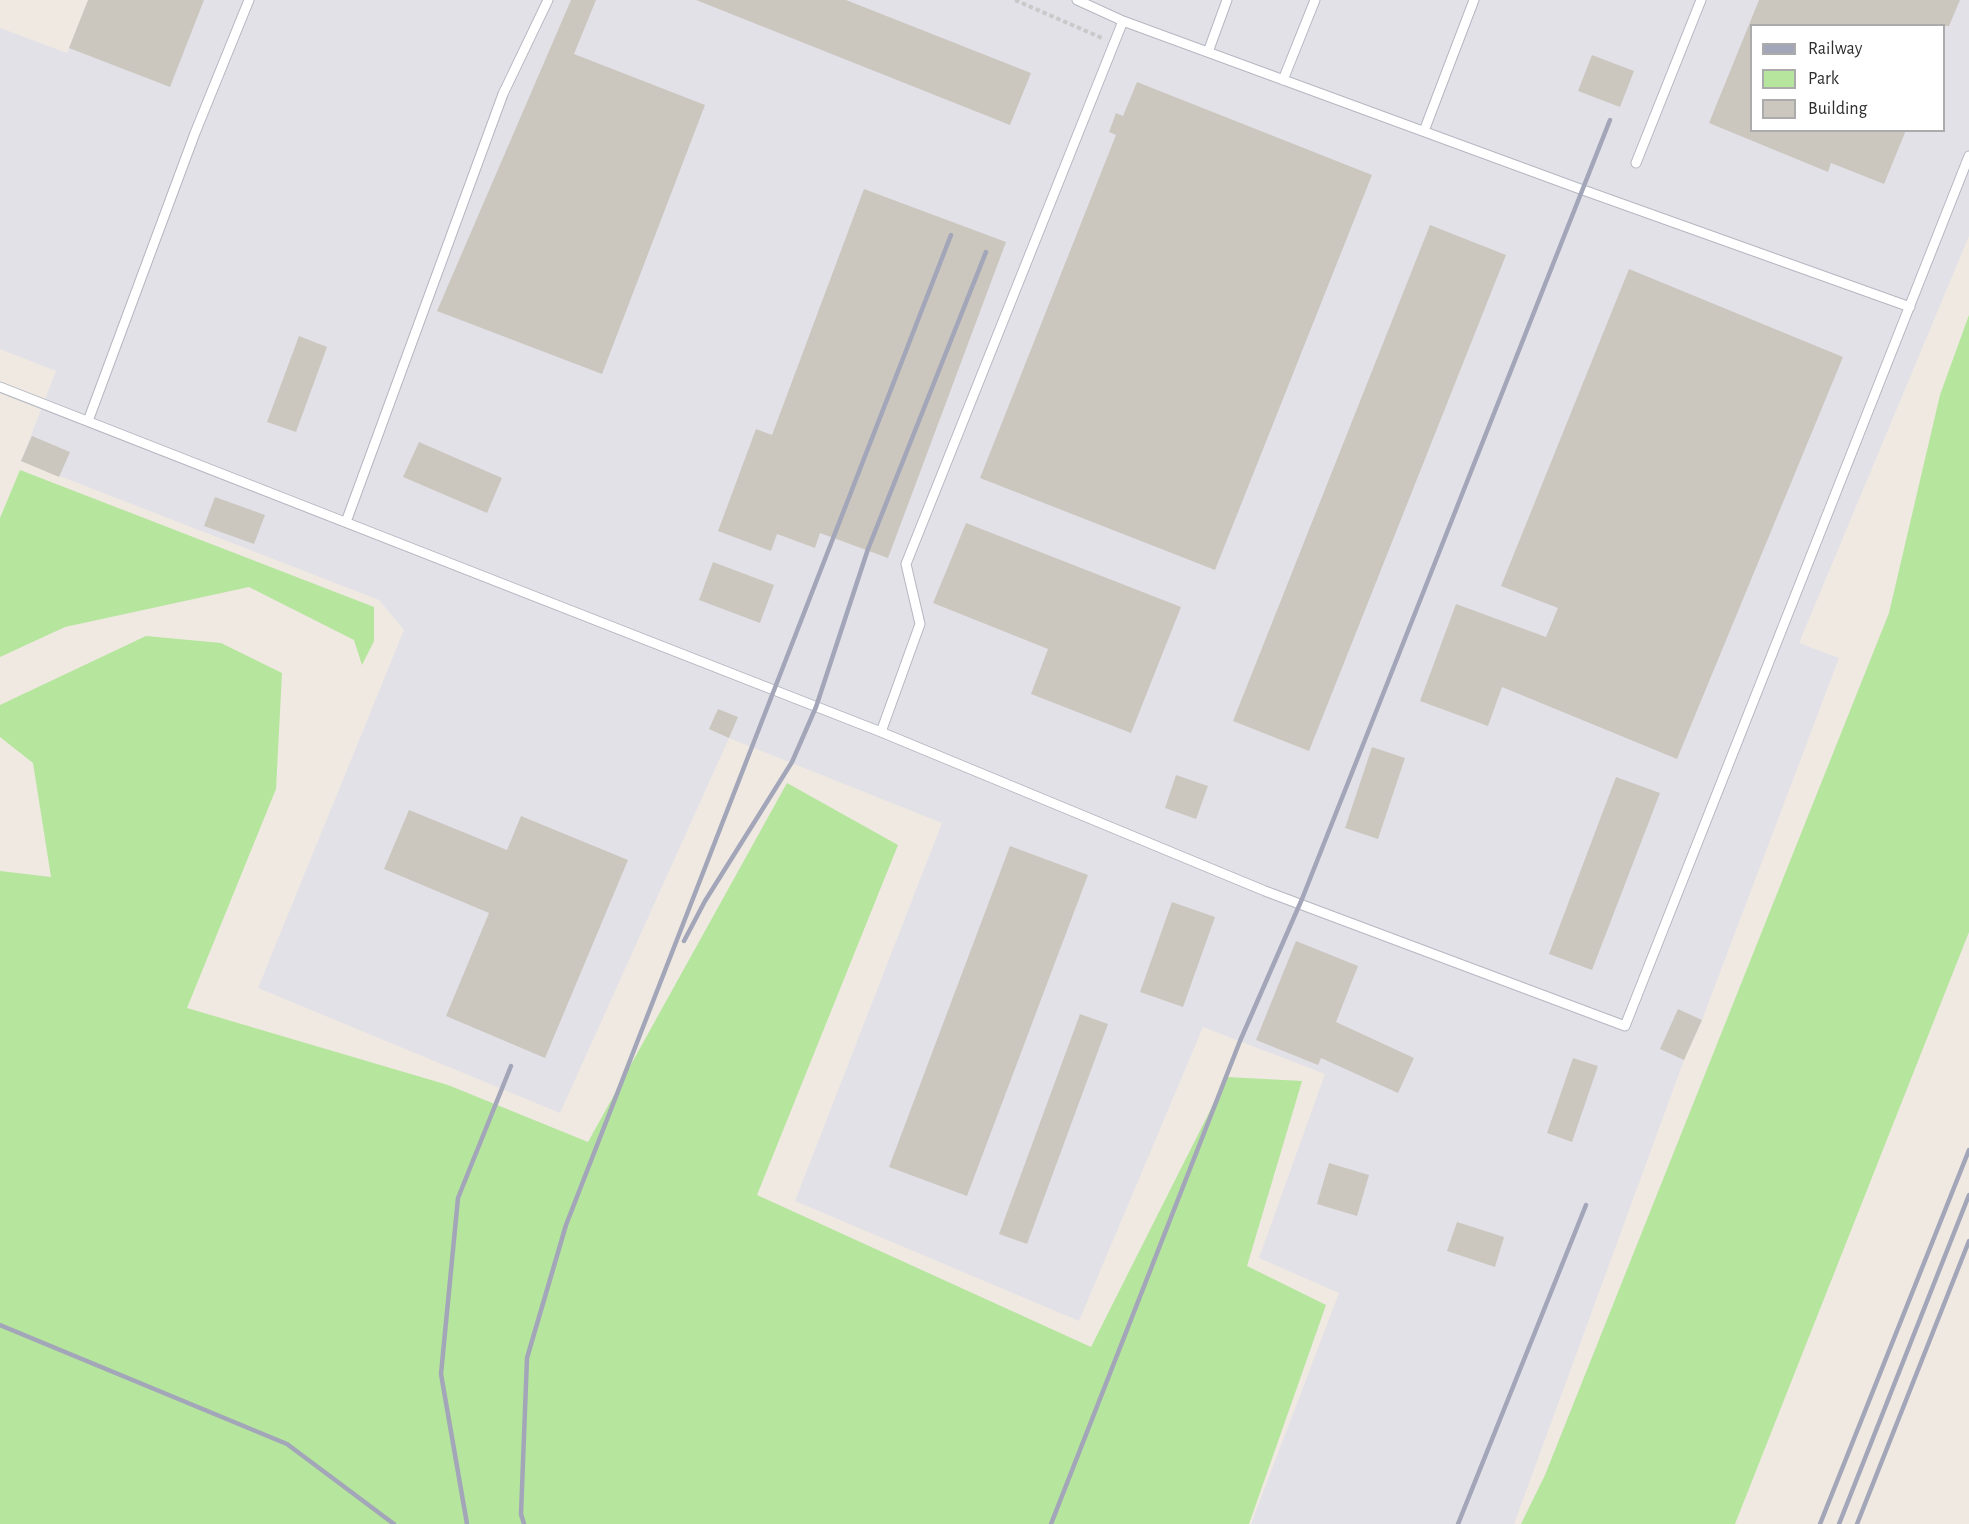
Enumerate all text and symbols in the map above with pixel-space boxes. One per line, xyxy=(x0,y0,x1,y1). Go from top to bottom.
legend xyxy=(1750,24,1945,132)
text: Railway xyxy=(1808,40,1862,58)
text: Park xyxy=(1808,70,1839,88)
text: Building xyxy=(1808,100,1867,118)

